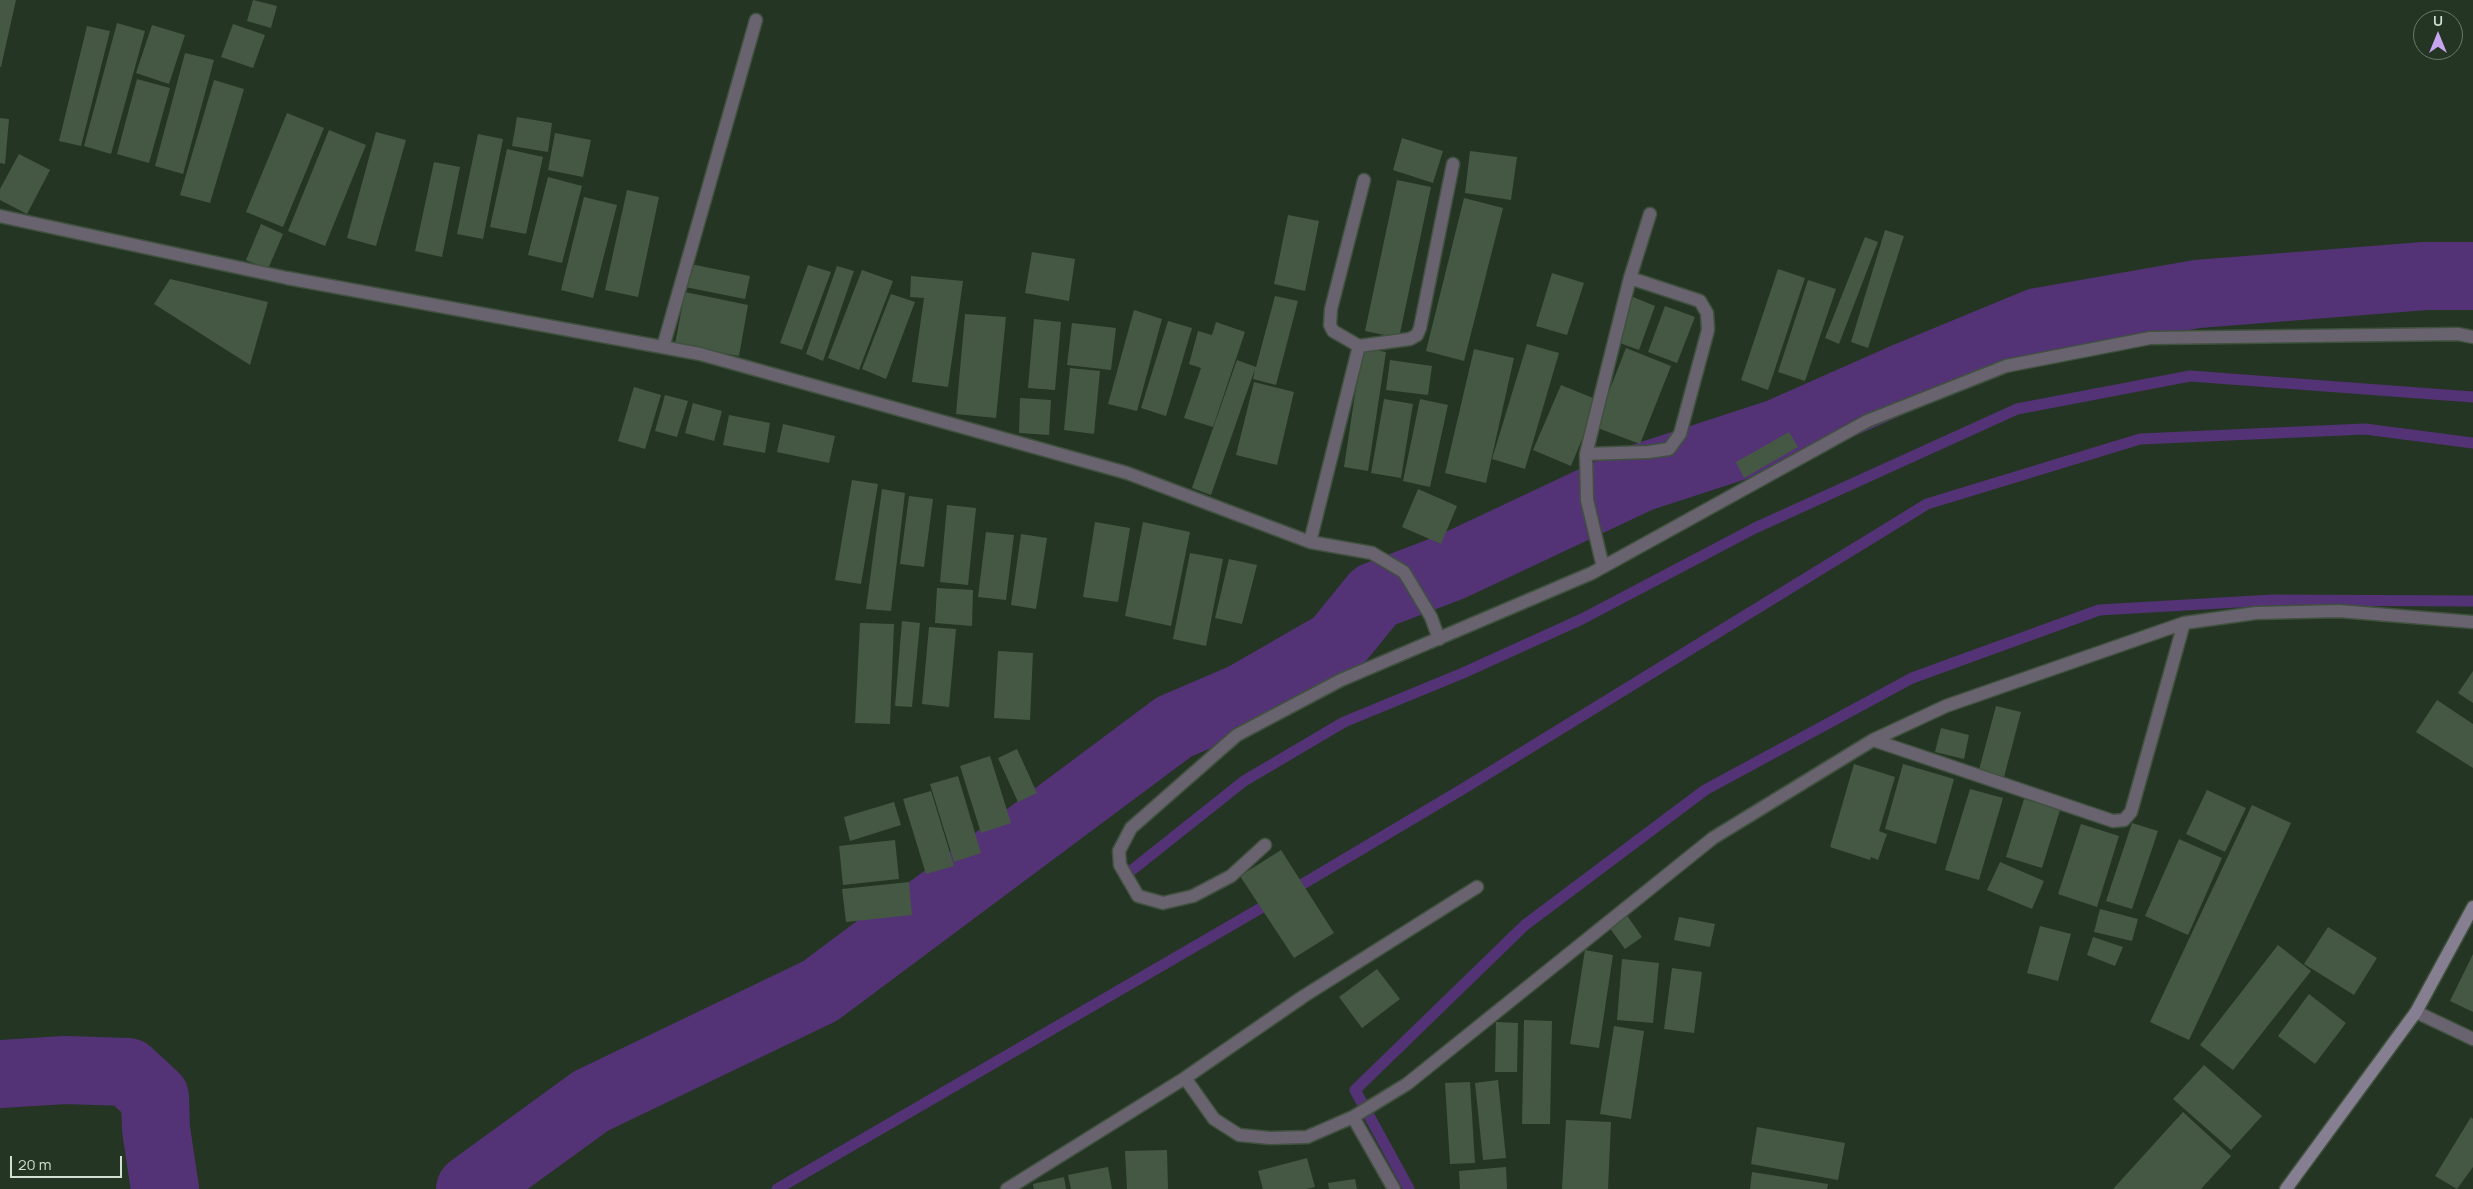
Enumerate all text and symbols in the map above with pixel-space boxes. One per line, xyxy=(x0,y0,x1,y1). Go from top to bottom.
north arrow xyxy=(2413,10,2463,60)
text: U xyxy=(2433,11,2443,30)
scale bar xyxy=(12,1146,125,1178)
text: 20 m xyxy=(18,1154,51,1175)

